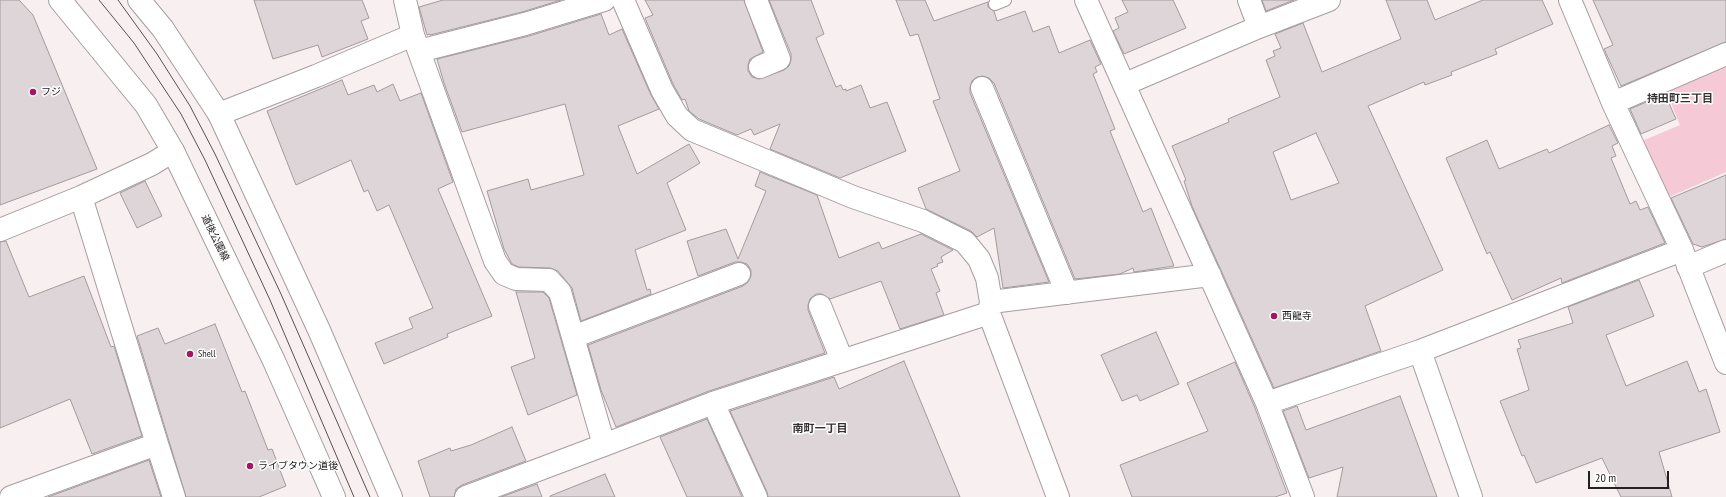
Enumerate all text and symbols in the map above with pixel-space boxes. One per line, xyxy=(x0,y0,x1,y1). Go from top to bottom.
place label: フジ xyxy=(41,86,61,98)
marker: フジ xyxy=(28,87,38,97)
district label: 持田町三丁目 xyxy=(1647,92,1713,106)
street label: 道後公園線 xyxy=(199,213,231,263)
place label: 西龍寺 xyxy=(1282,310,1312,322)
marker: 西龍寺 xyxy=(1269,311,1279,321)
place label: Shell xyxy=(198,348,215,360)
marker: Shell xyxy=(185,349,195,359)
district label: 南町一丁目 xyxy=(793,422,847,436)
place label: ライブタウン道後 xyxy=(258,460,338,472)
marker: ライブタウン道後 xyxy=(245,461,255,471)
scale bar xyxy=(1590,463,1671,489)
text: 20 m xyxy=(1595,470,1616,485)

